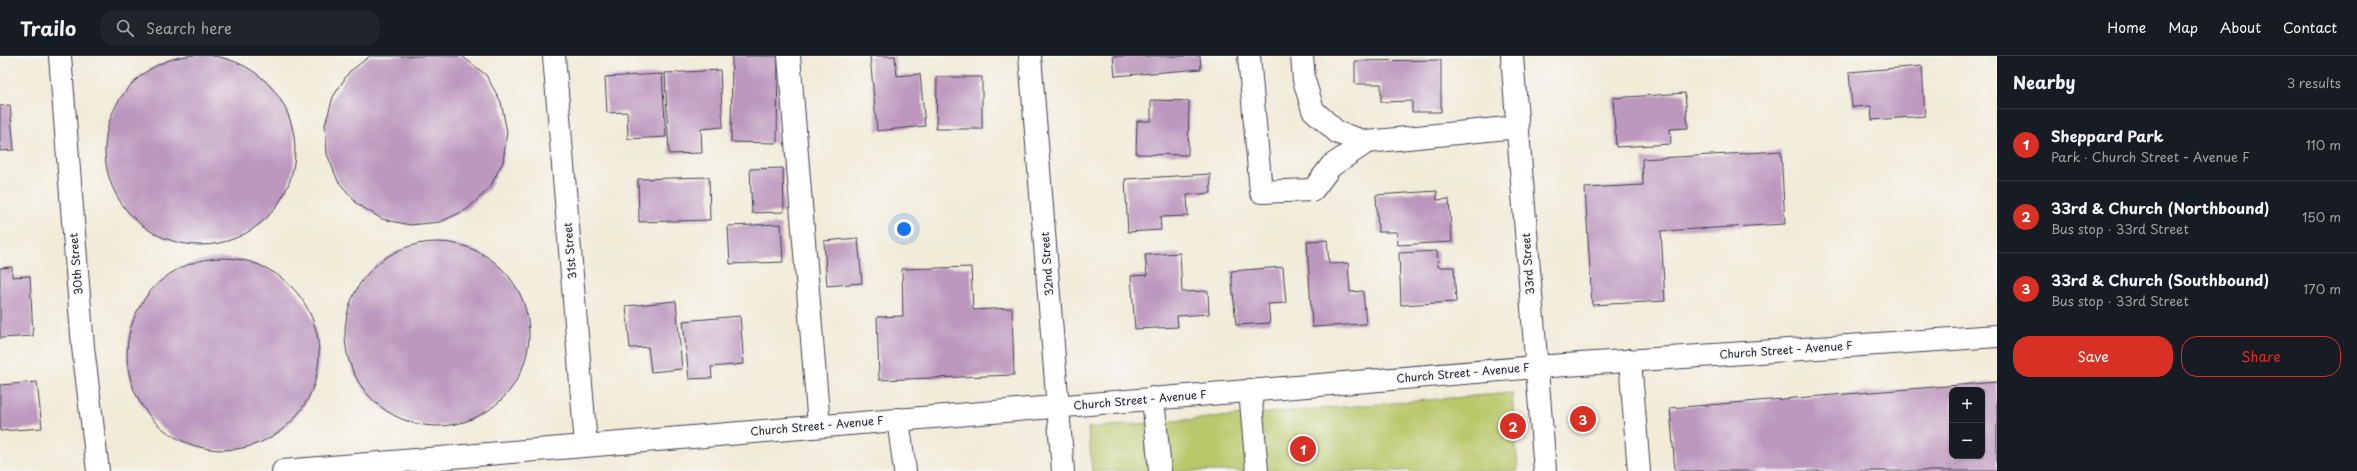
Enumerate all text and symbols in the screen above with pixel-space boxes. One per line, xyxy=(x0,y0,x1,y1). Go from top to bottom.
search box xyxy=(100,10,380,46)
text: Trailo xyxy=(20,14,76,42)
text: Search here xyxy=(146,16,232,39)
icon: search xyxy=(114,17,136,39)
text: Home xyxy=(2107,17,2146,38)
text: Map xyxy=(2168,17,2198,38)
text: About xyxy=(2220,17,2261,38)
text: Contact xyxy=(2283,17,2337,38)
text: Nearby xyxy=(2013,69,2075,95)
text: 3 results xyxy=(2287,73,2341,92)
text: Sheppard Park xyxy=(2051,124,2164,147)
text: 1 xyxy=(2023,135,2029,154)
text: 110 m xyxy=(2306,135,2341,154)
text: Park · Church Street - Avenue F xyxy=(2051,147,2250,166)
text: 33rd & Church (Northbound) xyxy=(2051,196,2269,219)
text: 2 xyxy=(2021,207,2031,226)
text: 150 m xyxy=(2302,207,2341,226)
your location xyxy=(894,219,914,239)
text: Bus stop · 33rd Street xyxy=(2051,219,2189,238)
street label: 31st Street xyxy=(559,222,580,280)
street label: 32nd Street xyxy=(1036,231,1057,297)
street label: 30th Street xyxy=(64,232,87,296)
street label: 33rd Street xyxy=(1517,232,1538,296)
text: 33rd & Church (Southbound) xyxy=(2051,268,2269,291)
text: 3 xyxy=(2022,279,2030,298)
text: 170 m xyxy=(2303,279,2341,298)
text: Bus stop · 33rd Street xyxy=(2051,291,2189,310)
street label: Church Street - Avenue F xyxy=(1719,336,1853,363)
button: Save xyxy=(2013,336,2173,377)
button: Share xyxy=(2181,336,2341,377)
street label: Church Street - Avenue F xyxy=(1396,358,1530,387)
street label: Church Street - Avenue F xyxy=(1073,385,1207,414)
map controls xyxy=(1949,387,1985,459)
button: + xyxy=(1949,387,1985,423)
pin: 3 xyxy=(1570,404,1596,434)
street label: Church Street - Avenue F xyxy=(750,411,884,440)
pin: 2 xyxy=(1500,411,1526,441)
button: − xyxy=(1949,423,1985,459)
pin: 1 xyxy=(1290,434,1316,464)

